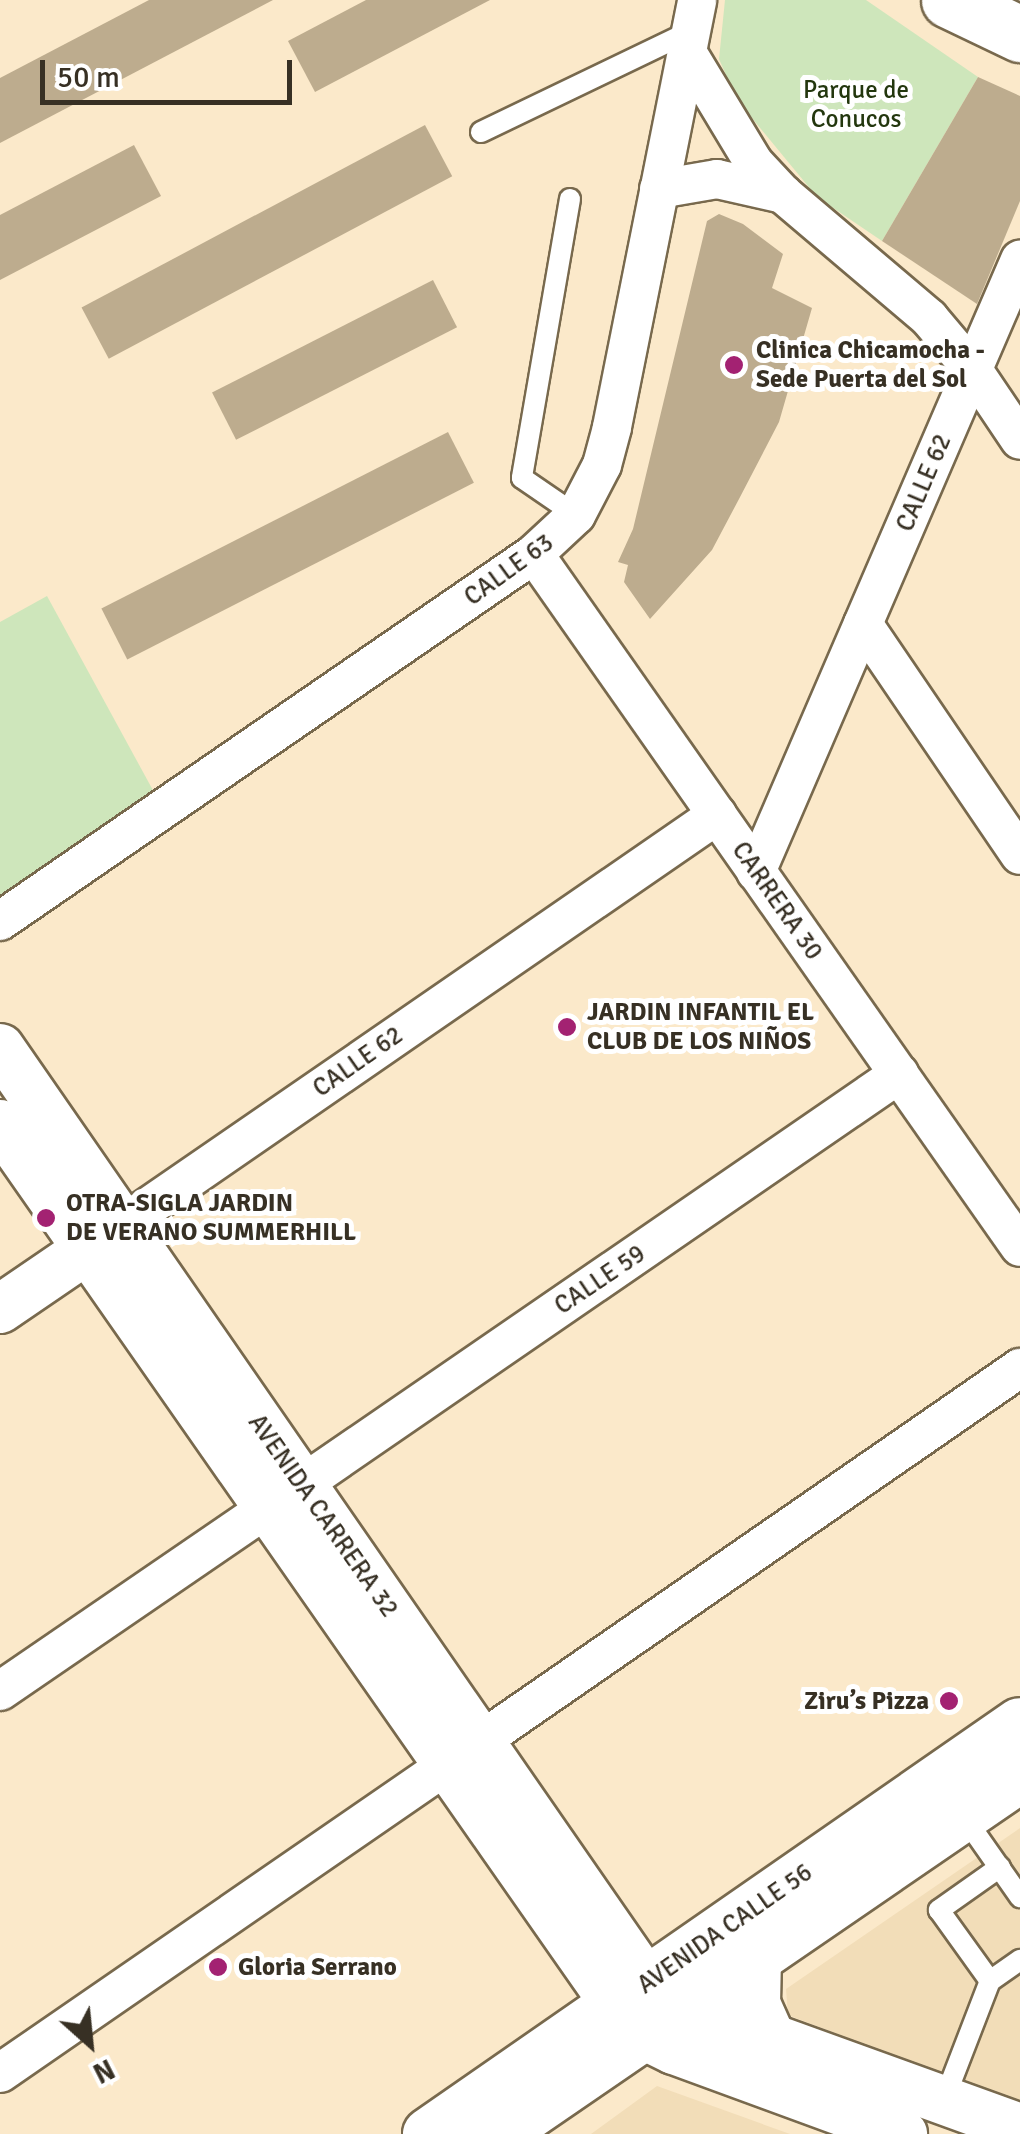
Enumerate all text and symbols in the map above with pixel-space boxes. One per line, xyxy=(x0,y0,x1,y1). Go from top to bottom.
scale bar xyxy=(45,40,298,102)
text: 50 m xyxy=(57,59,120,96)
park label: Parque de Conucos xyxy=(803,76,909,135)
place label: Clinica Chicamocha - Sede Puerta del Sol xyxy=(756,336,985,395)
marker: Clinica Chicamocha - Sede Puerta del Sol xyxy=(721,352,747,378)
street label: CALLE 62 xyxy=(890,430,958,536)
street label: CALLE 63 xyxy=(459,528,559,612)
street label: CARRERA 30 xyxy=(725,836,829,966)
place label: JARDIN INFANTIL EL CLUB DE LOS NIÑOS xyxy=(587,998,814,1057)
marker: JARDIN INFANTIL EL CLUB DE LOS NIÑOS xyxy=(556,1016,578,1038)
street label: CALLE 62 xyxy=(307,1020,409,1104)
place label: OTRA-SIGLA JARDIN DE VERANO SUMMERHILL xyxy=(66,1189,356,1248)
marker: OTRA-SIGLA JARDIN DE VERANO SUMMERHILL xyxy=(35,1207,57,1229)
street label: CALLE 59 xyxy=(549,1239,651,1321)
street label: AVENIDA CARRERA 32 xyxy=(242,1409,404,1623)
place label: Ziru’s Pizza xyxy=(804,1686,929,1716)
marker: Ziru’s Pizza xyxy=(938,1690,960,1712)
street label: AVENIDA CALLE 56 xyxy=(632,1858,818,2000)
place label: Gloria Serrano xyxy=(238,1952,397,1982)
marker: Gloria Serrano xyxy=(207,1956,229,1978)
north arrow xyxy=(40,1994,140,2094)
text: N xyxy=(87,2051,120,2090)

